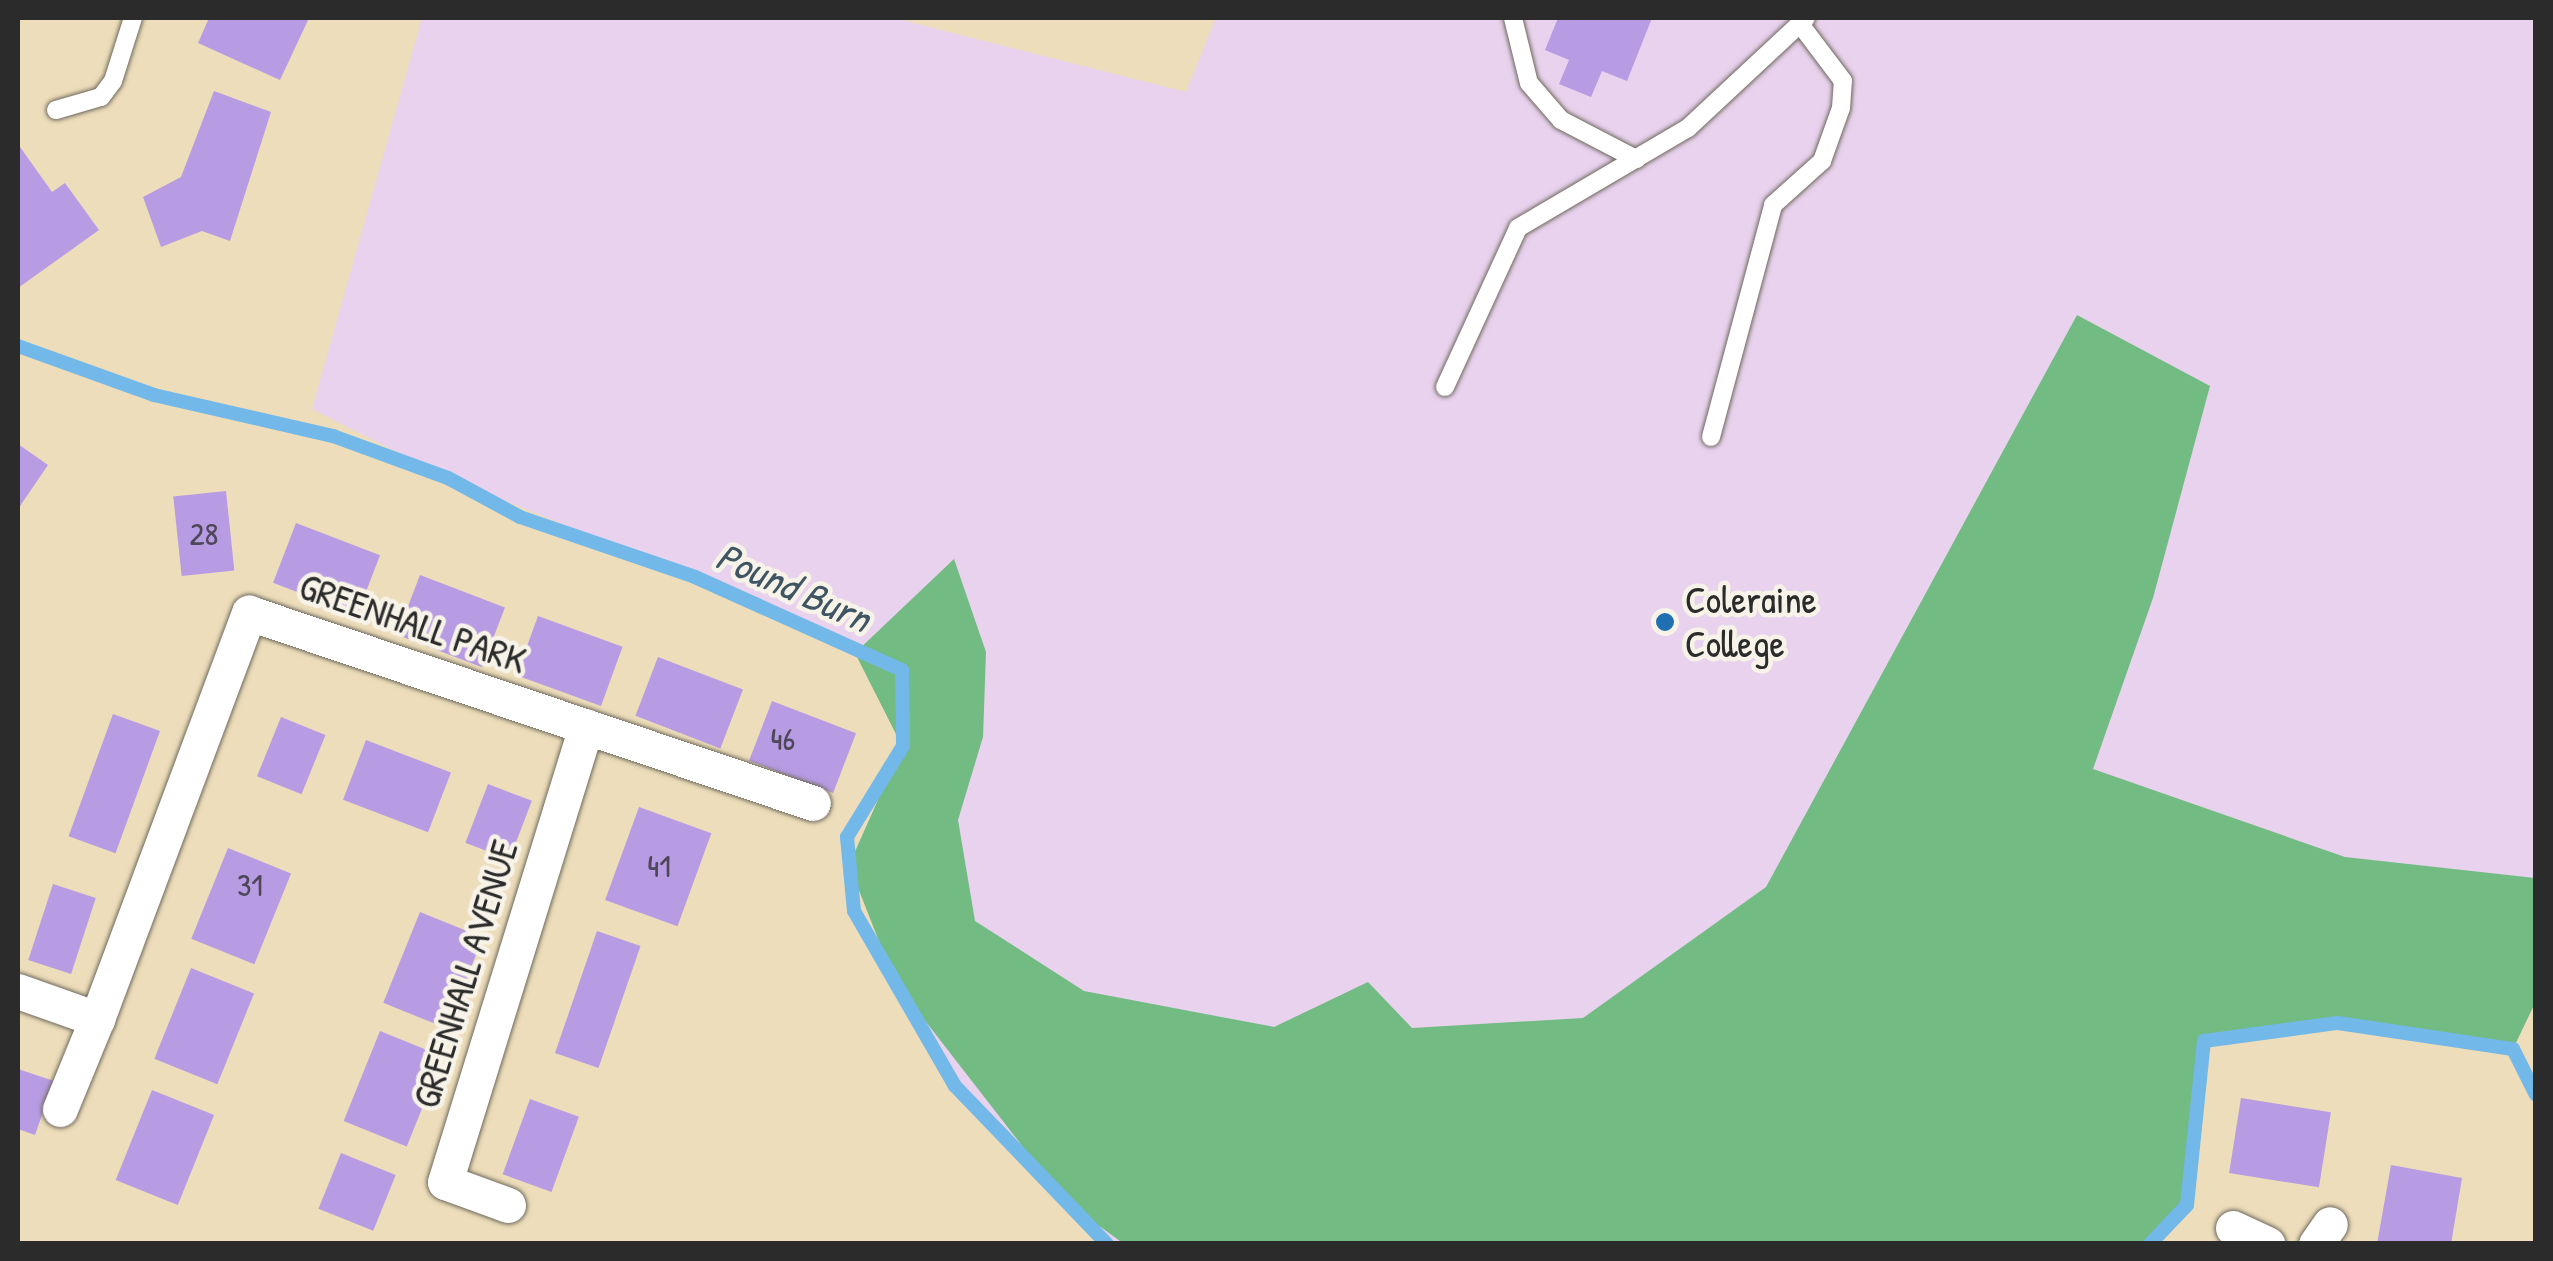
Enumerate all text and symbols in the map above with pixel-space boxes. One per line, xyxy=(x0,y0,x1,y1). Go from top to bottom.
house number: 28 xyxy=(190,515,218,553)
water label: Pound Burn xyxy=(709,531,879,641)
street label: GREENHALL PARK xyxy=(294,563,532,683)
place label: Coleraine College xyxy=(1685,577,1817,666)
marker: Coleraine College xyxy=(1654,611,1676,633)
house number: 46 xyxy=(771,720,795,758)
street label: GREENHALL AVENUE xyxy=(403,835,527,1113)
house number: 41 xyxy=(647,847,671,885)
house number: 31 xyxy=(237,866,263,904)

